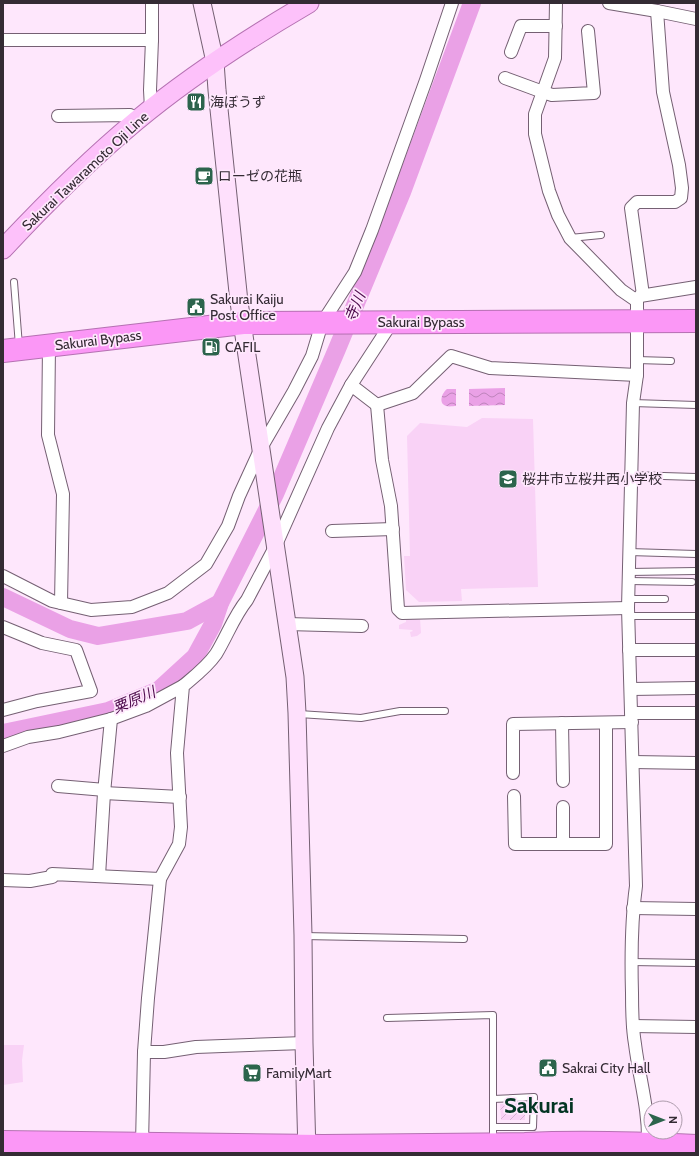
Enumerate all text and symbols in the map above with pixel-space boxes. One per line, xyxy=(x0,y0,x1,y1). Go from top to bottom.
restaurant icon: 海ぼうず xyxy=(185,91,207,113)
place label: 海ぼうず xyxy=(210,93,266,111)
street label: Sakurai Tawaramoto Oji Line xyxy=(18,108,152,234)
cafe icon: ローゼの花瓶 xyxy=(193,165,215,187)
place label: ローゼの花瓶 xyxy=(218,167,302,185)
water label: 寺川 xyxy=(341,288,370,324)
place label: Sakurai Kaiju Post Office xyxy=(210,290,284,324)
public building icon: Sakurai Kaiju Post Office xyxy=(185,296,207,318)
street label: Sakurai Bypass xyxy=(378,313,465,331)
street label: Sakurai Bypass xyxy=(54,326,142,354)
fuel station icon: CAFIL xyxy=(200,336,222,358)
place label: CAFIL xyxy=(225,338,260,356)
school or university icon: 桜井市立桜井西小学校 xyxy=(497,468,519,490)
place label: 桜井市立桜井西小学校 xyxy=(522,470,662,488)
water label: 粟原川 xyxy=(110,682,160,717)
public building icon: Sakrai City Hall xyxy=(537,1057,559,1079)
place label: Sakrai City Hall xyxy=(562,1059,651,1077)
supermarket icon: FamilyMart xyxy=(241,1062,263,1084)
place label: FamilyMart xyxy=(266,1064,332,1082)
district label: Sakurai xyxy=(504,1092,574,1119)
north arrow xyxy=(643,1100,683,1140)
text: N xyxy=(666,1116,680,1124)

